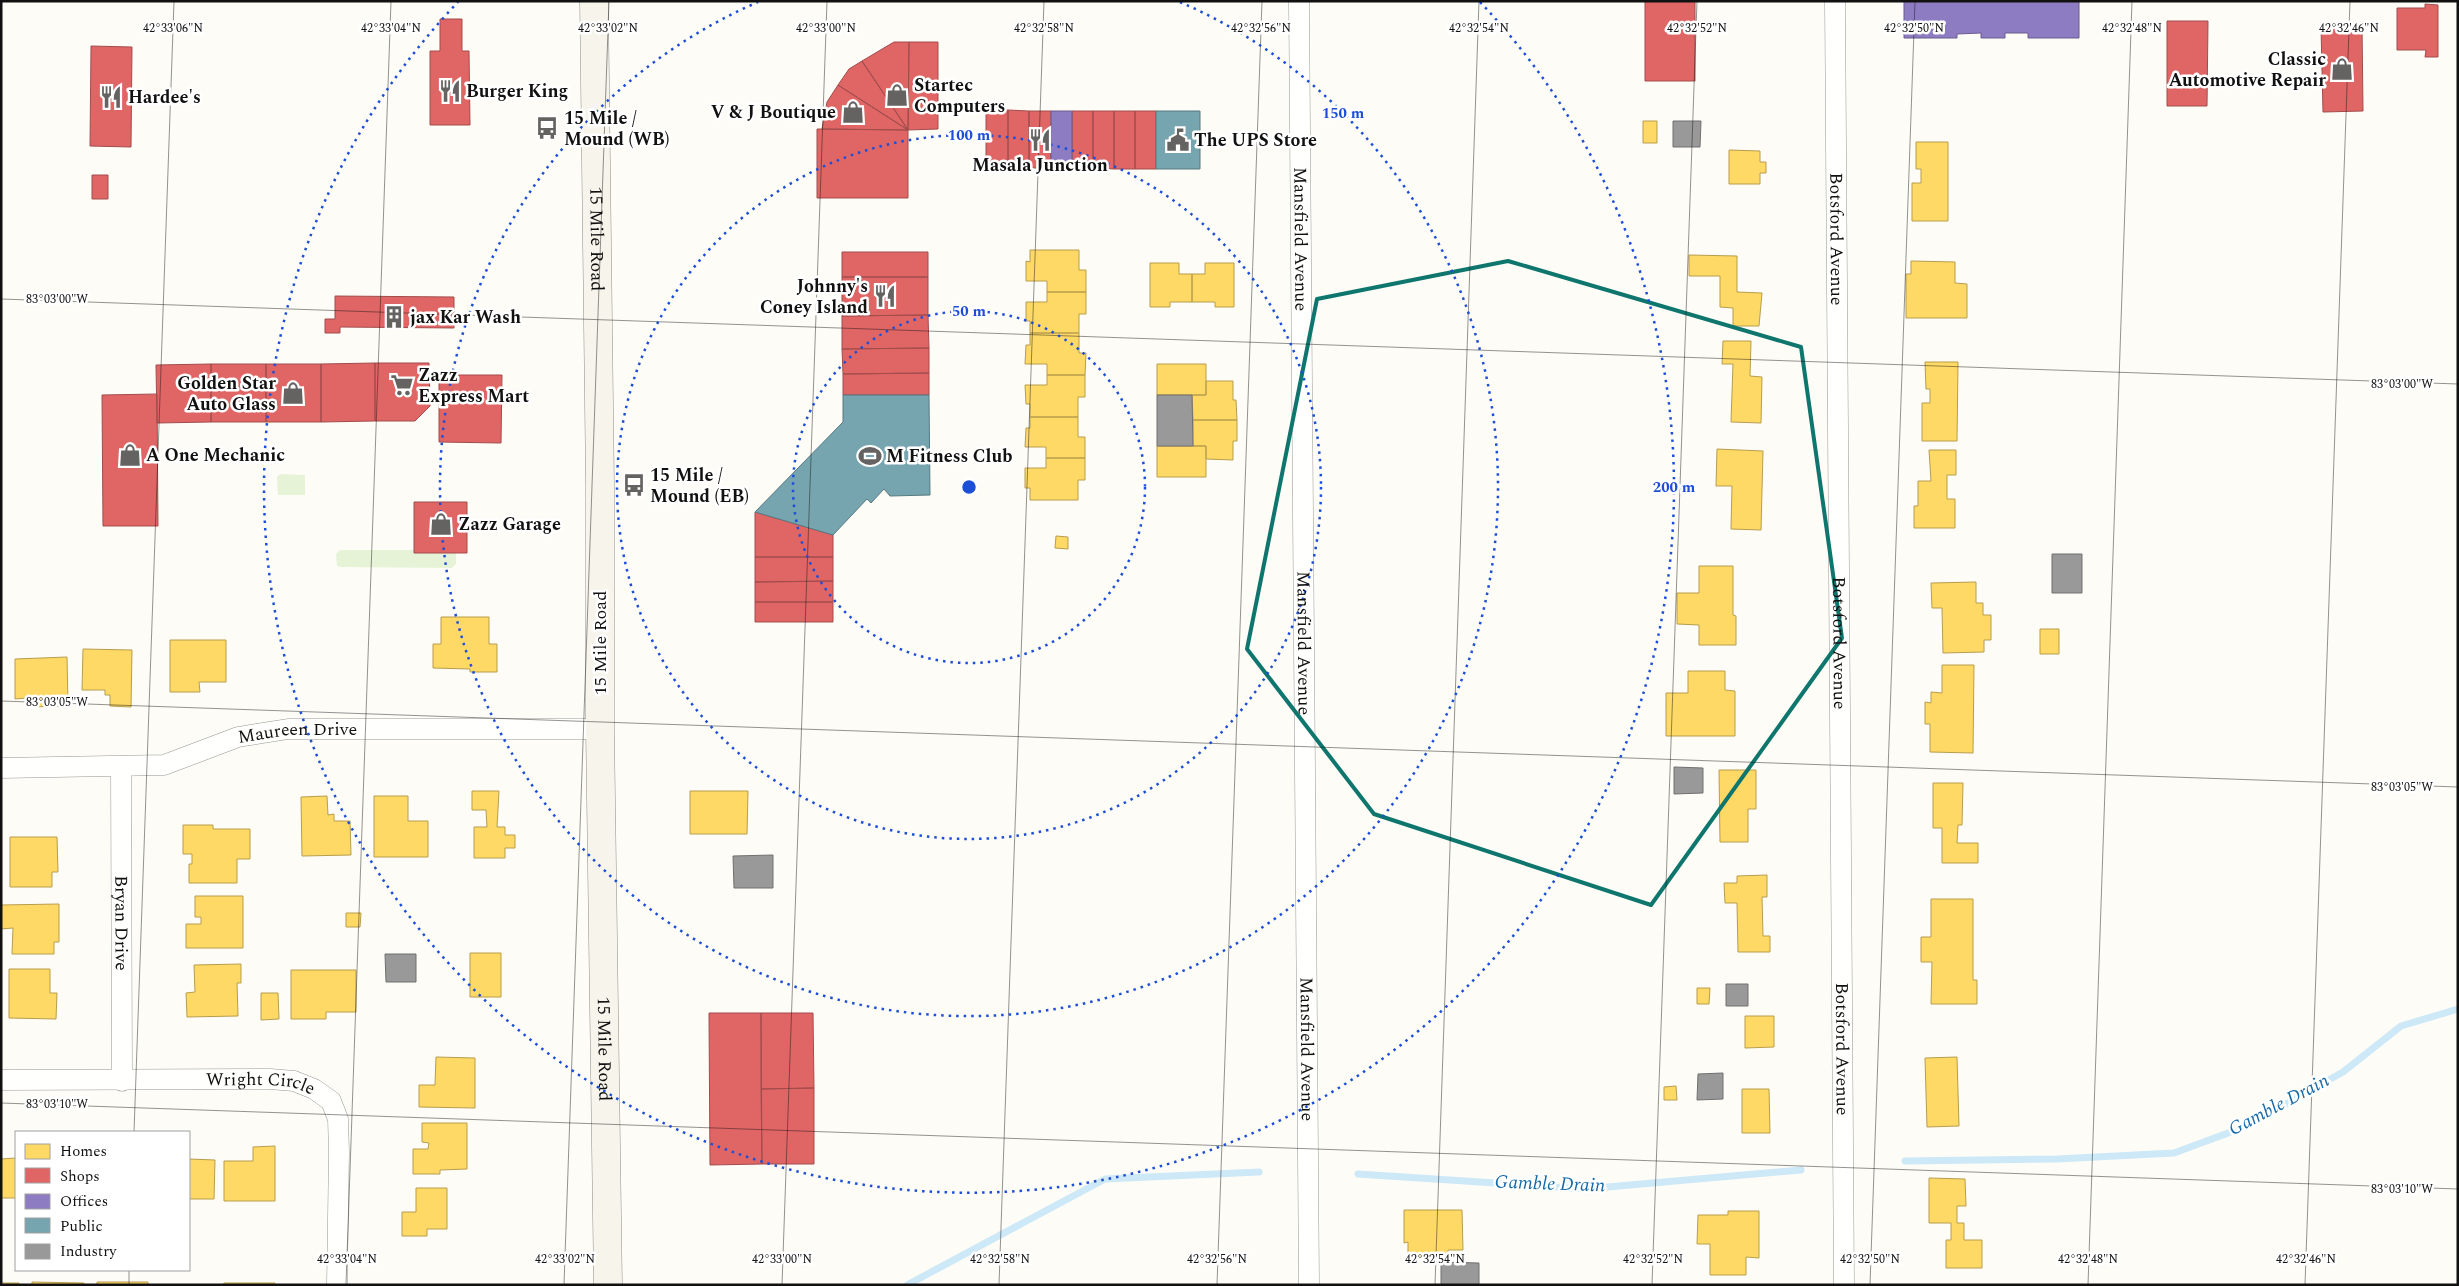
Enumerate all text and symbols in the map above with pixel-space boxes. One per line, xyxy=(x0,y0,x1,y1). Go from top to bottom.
text: 42°33'06"N xyxy=(143,19,203,38)
text: 42°33'04"N xyxy=(361,19,421,38)
text: 42°33'02"N xyxy=(578,19,638,38)
text: 42°33'00"N xyxy=(796,19,856,38)
text: 42°32'58"N xyxy=(1014,19,1074,38)
text: 42°32'56"N xyxy=(1231,19,1291,38)
text: 42°32'54"N xyxy=(1449,19,1509,38)
text: 42°32'52"N xyxy=(1667,19,1727,38)
text: 42°32'50"N xyxy=(1884,19,1944,38)
text: 42°32'48"N xyxy=(2102,19,2162,38)
text: 42°32'46"N xyxy=(2319,19,2379,38)
place label: Classic Automotive Repair xyxy=(2169,46,2326,94)
shop icon: Classic Automotive Repair xyxy=(2329,56,2355,82)
place label: Startec Computers xyxy=(914,72,1005,120)
restaurant icon: Burger King xyxy=(437,78,463,104)
place label: Burger King xyxy=(466,78,568,105)
shop icon: Startec Computers xyxy=(884,82,910,108)
restaurant icon: Hardee's xyxy=(98,84,124,110)
place label: Hardee's xyxy=(128,84,201,111)
place label: V & J Boutique xyxy=(711,99,836,126)
shop icon: V & J Boutique xyxy=(840,99,866,125)
text: 150 m xyxy=(1322,102,1365,125)
place label: 15 Mile / Mound (WB) xyxy=(564,105,669,153)
bus stop icon: 15 Mile / Mound (WB) xyxy=(534,115,560,141)
text: 100 m xyxy=(948,124,991,147)
restaurant icon: Masala Junction xyxy=(1027,127,1053,153)
public building icon: The UPS Store xyxy=(1165,127,1191,153)
place label: The UPS Store xyxy=(1194,127,1317,154)
place label: Masala Junction xyxy=(972,152,1108,179)
street label: Mansfield Avenue xyxy=(1287,167,1315,311)
street label: Botsford Avenue xyxy=(1823,172,1851,306)
street label: 15 Mile Road xyxy=(583,187,611,291)
place label: Johnny's Coney Island xyxy=(760,273,868,321)
restaurant icon: Johnny's Coney Island xyxy=(872,283,898,309)
text: 83°03'00"W xyxy=(26,290,88,309)
text: 50 m xyxy=(952,300,987,323)
building icon: jax Kar Wash xyxy=(381,304,407,330)
place label: jax Kar Wash xyxy=(410,304,521,331)
place label: Zazz Express Mart xyxy=(418,362,529,410)
place label: Golden Star Auto Glass xyxy=(177,370,276,418)
supermarket icon: Zazz Express Mart xyxy=(389,372,415,398)
text: 83°03'00"W xyxy=(2371,375,2433,394)
shop icon: Golden Star Auto Glass xyxy=(280,380,306,406)
shop icon: A One Mechanic xyxy=(117,442,143,468)
place label: A One Mechanic xyxy=(146,442,285,469)
sports icon: M Fitness Club xyxy=(857,443,883,469)
place label: M Fitness Club xyxy=(886,443,1013,470)
place label: 15 Mile / Mound (EB) xyxy=(650,462,749,510)
bus stop icon: 15 Mile / Mound (EB) xyxy=(621,472,647,498)
text: 200 m xyxy=(1653,476,1696,499)
centre of rings xyxy=(960,478,978,496)
shop icon: Zazz Garage xyxy=(428,511,454,537)
place label: Zazz Garage xyxy=(458,511,561,538)
street label: Mansfield Avenue xyxy=(1290,571,1318,715)
street label: Botsford Avenue xyxy=(1826,576,1853,710)
street label: 15 Mile Road xyxy=(587,591,614,695)
text: 83°03'05"W xyxy=(26,693,88,712)
street label: Maureen Drive xyxy=(236,715,357,750)
text: 83°03'05"W xyxy=(2371,778,2433,797)
street label: Bryan Drive xyxy=(108,875,135,971)
street label: Mansfield Avenue xyxy=(1293,977,1321,1121)
street label: Botsford Avenue xyxy=(1828,982,1856,1116)
street label: 15 Mile Road xyxy=(590,996,619,1101)
street label: Wright Circle xyxy=(206,1065,319,1102)
water label: Gamble Drain xyxy=(2223,1066,2335,1144)
text: 83°03'10"W xyxy=(26,1095,88,1114)
legend xyxy=(15,1131,190,1271)
text: Homes xyxy=(60,1140,107,1163)
text: Shops xyxy=(60,1165,100,1188)
water label: Gamble Drain xyxy=(1494,1168,1606,1200)
text: 83°03'10"W xyxy=(2371,1180,2433,1199)
text: Offices xyxy=(60,1190,108,1213)
text: Public xyxy=(60,1215,103,1238)
text: Industry xyxy=(60,1240,117,1263)
text: 42°33'04"N xyxy=(317,1250,377,1269)
text: 42°33'02"N xyxy=(535,1250,595,1269)
text: 42°33'00"N xyxy=(752,1250,812,1269)
text: 42°32'58"N xyxy=(970,1250,1030,1269)
text: 42°32'56"N xyxy=(1187,1250,1247,1269)
text: 42°32'54"N xyxy=(1405,1250,1465,1269)
text: 42°32'52"N xyxy=(1623,1250,1683,1269)
text: 42°32'50"N xyxy=(1840,1250,1900,1269)
text: 42°32'48"N xyxy=(2058,1250,2118,1269)
text: 42°32'46"N xyxy=(2276,1250,2336,1269)

